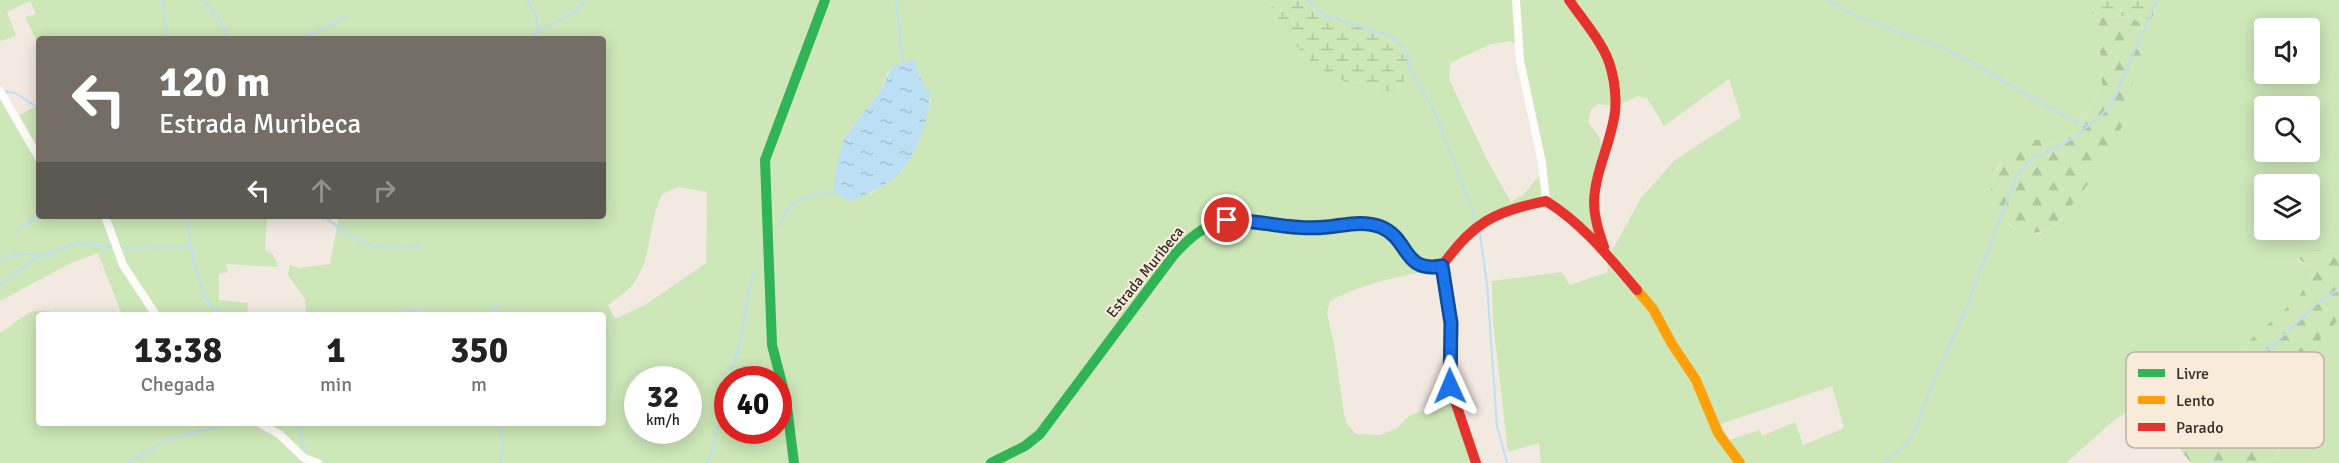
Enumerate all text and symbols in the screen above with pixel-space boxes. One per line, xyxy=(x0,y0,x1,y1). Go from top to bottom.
map controls xyxy=(2254,18,2320,240)
button: sound xyxy=(2254,18,2320,84)
text: 120 m xyxy=(159,57,270,108)
icon: left xyxy=(60,60,138,138)
button: search xyxy=(2254,96,2320,162)
text: Estrada Muribeca xyxy=(159,108,361,141)
icon: left xyxy=(242,174,275,207)
icon: ahead xyxy=(305,174,338,207)
icon: right xyxy=(368,174,401,207)
button: layers xyxy=(2254,174,2320,240)
pin xyxy=(1201,194,1252,245)
icon: arrive xyxy=(1210,203,1243,236)
street label: Estrada Muribeca xyxy=(1103,223,1187,321)
text: 13:38 xyxy=(134,328,222,373)
text: 1 xyxy=(326,328,346,373)
text: 350 xyxy=(450,328,508,373)
legend xyxy=(2126,352,2324,448)
position arrow xyxy=(1418,354,1482,418)
text: Livre xyxy=(2176,364,2209,384)
speed limit sign: 40 xyxy=(714,366,792,444)
text: Chegada xyxy=(141,372,215,397)
text: min xyxy=(320,372,352,397)
text: m xyxy=(471,372,487,397)
text: 32 xyxy=(647,379,679,416)
text: Lento xyxy=(2176,391,2214,411)
text: km/h xyxy=(646,411,680,429)
text: Parado xyxy=(2176,418,2223,438)

